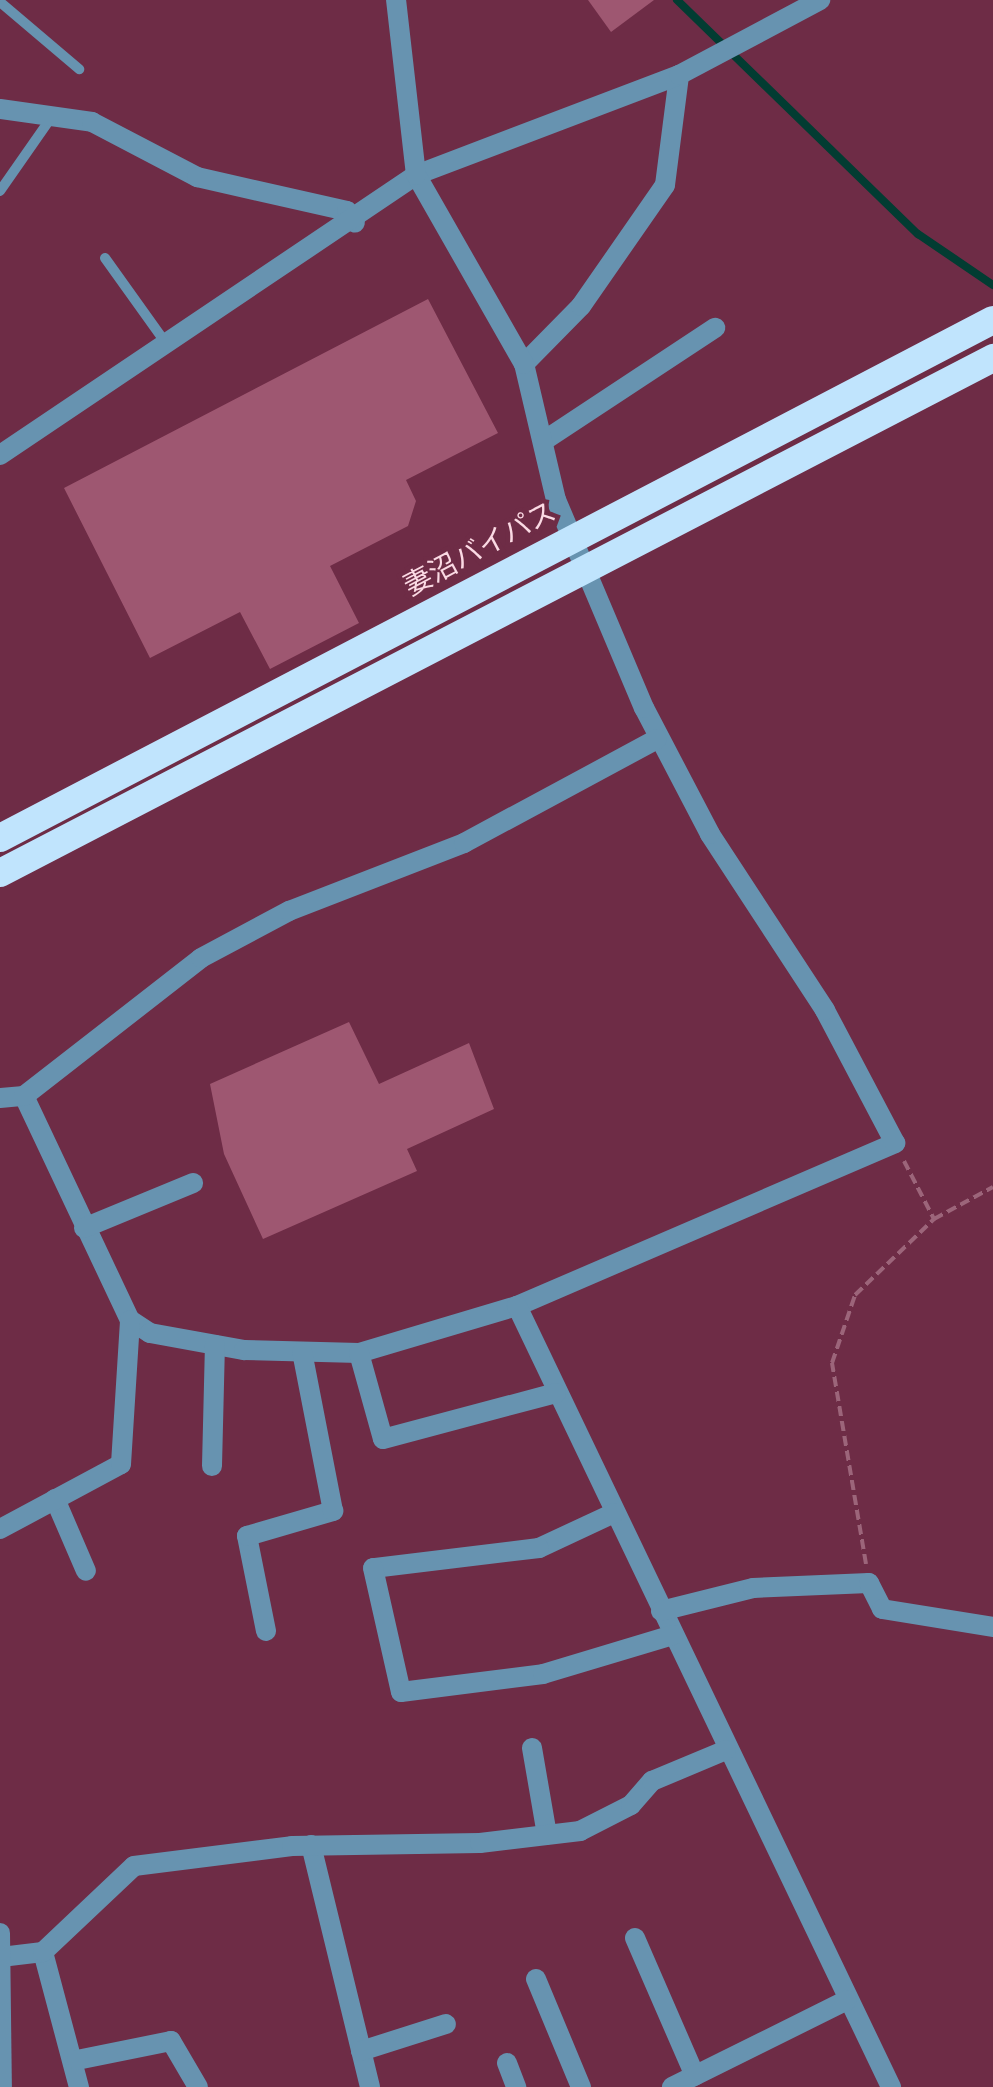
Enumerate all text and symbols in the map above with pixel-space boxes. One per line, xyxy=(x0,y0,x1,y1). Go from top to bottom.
street label: 妻沼バイパス xyxy=(398,495,562,603)

